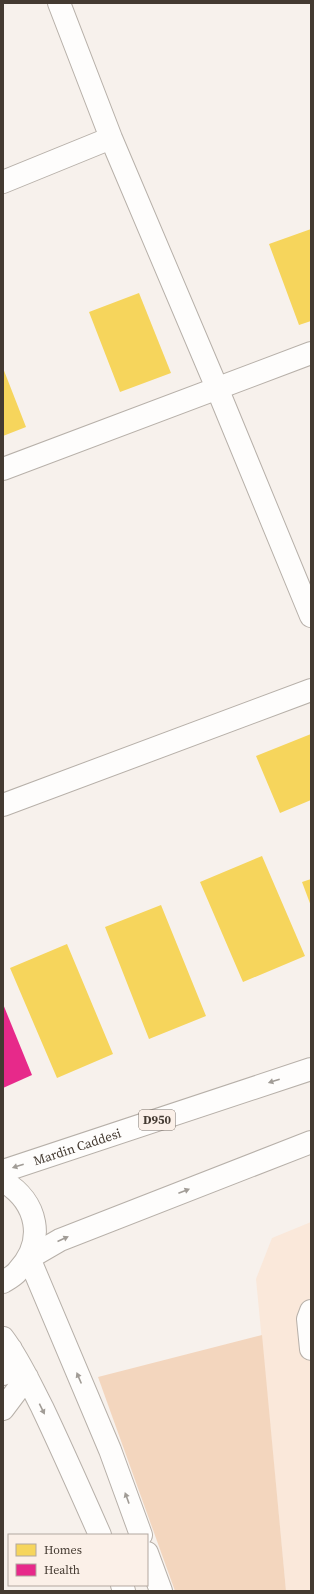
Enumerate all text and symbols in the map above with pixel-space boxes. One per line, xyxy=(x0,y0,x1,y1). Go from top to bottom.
one-way arrow xyxy=(268,1079,280,1085)
road number: D950 xyxy=(139,1110,175,1130)
street label: Mardin Caddesi xyxy=(31,1124,123,1169)
one-way arrow xyxy=(11,1163,23,1169)
one-way arrow xyxy=(178,1188,190,1194)
one-way arrow xyxy=(57,1236,68,1242)
one-way arrow xyxy=(76,1371,82,1383)
one-way arrow xyxy=(39,1403,45,1414)
one-way arrow xyxy=(124,1492,130,1504)
legend xyxy=(8,1534,148,1586)
text: Homes xyxy=(44,1542,82,1558)
text: Health xyxy=(44,1562,80,1578)

